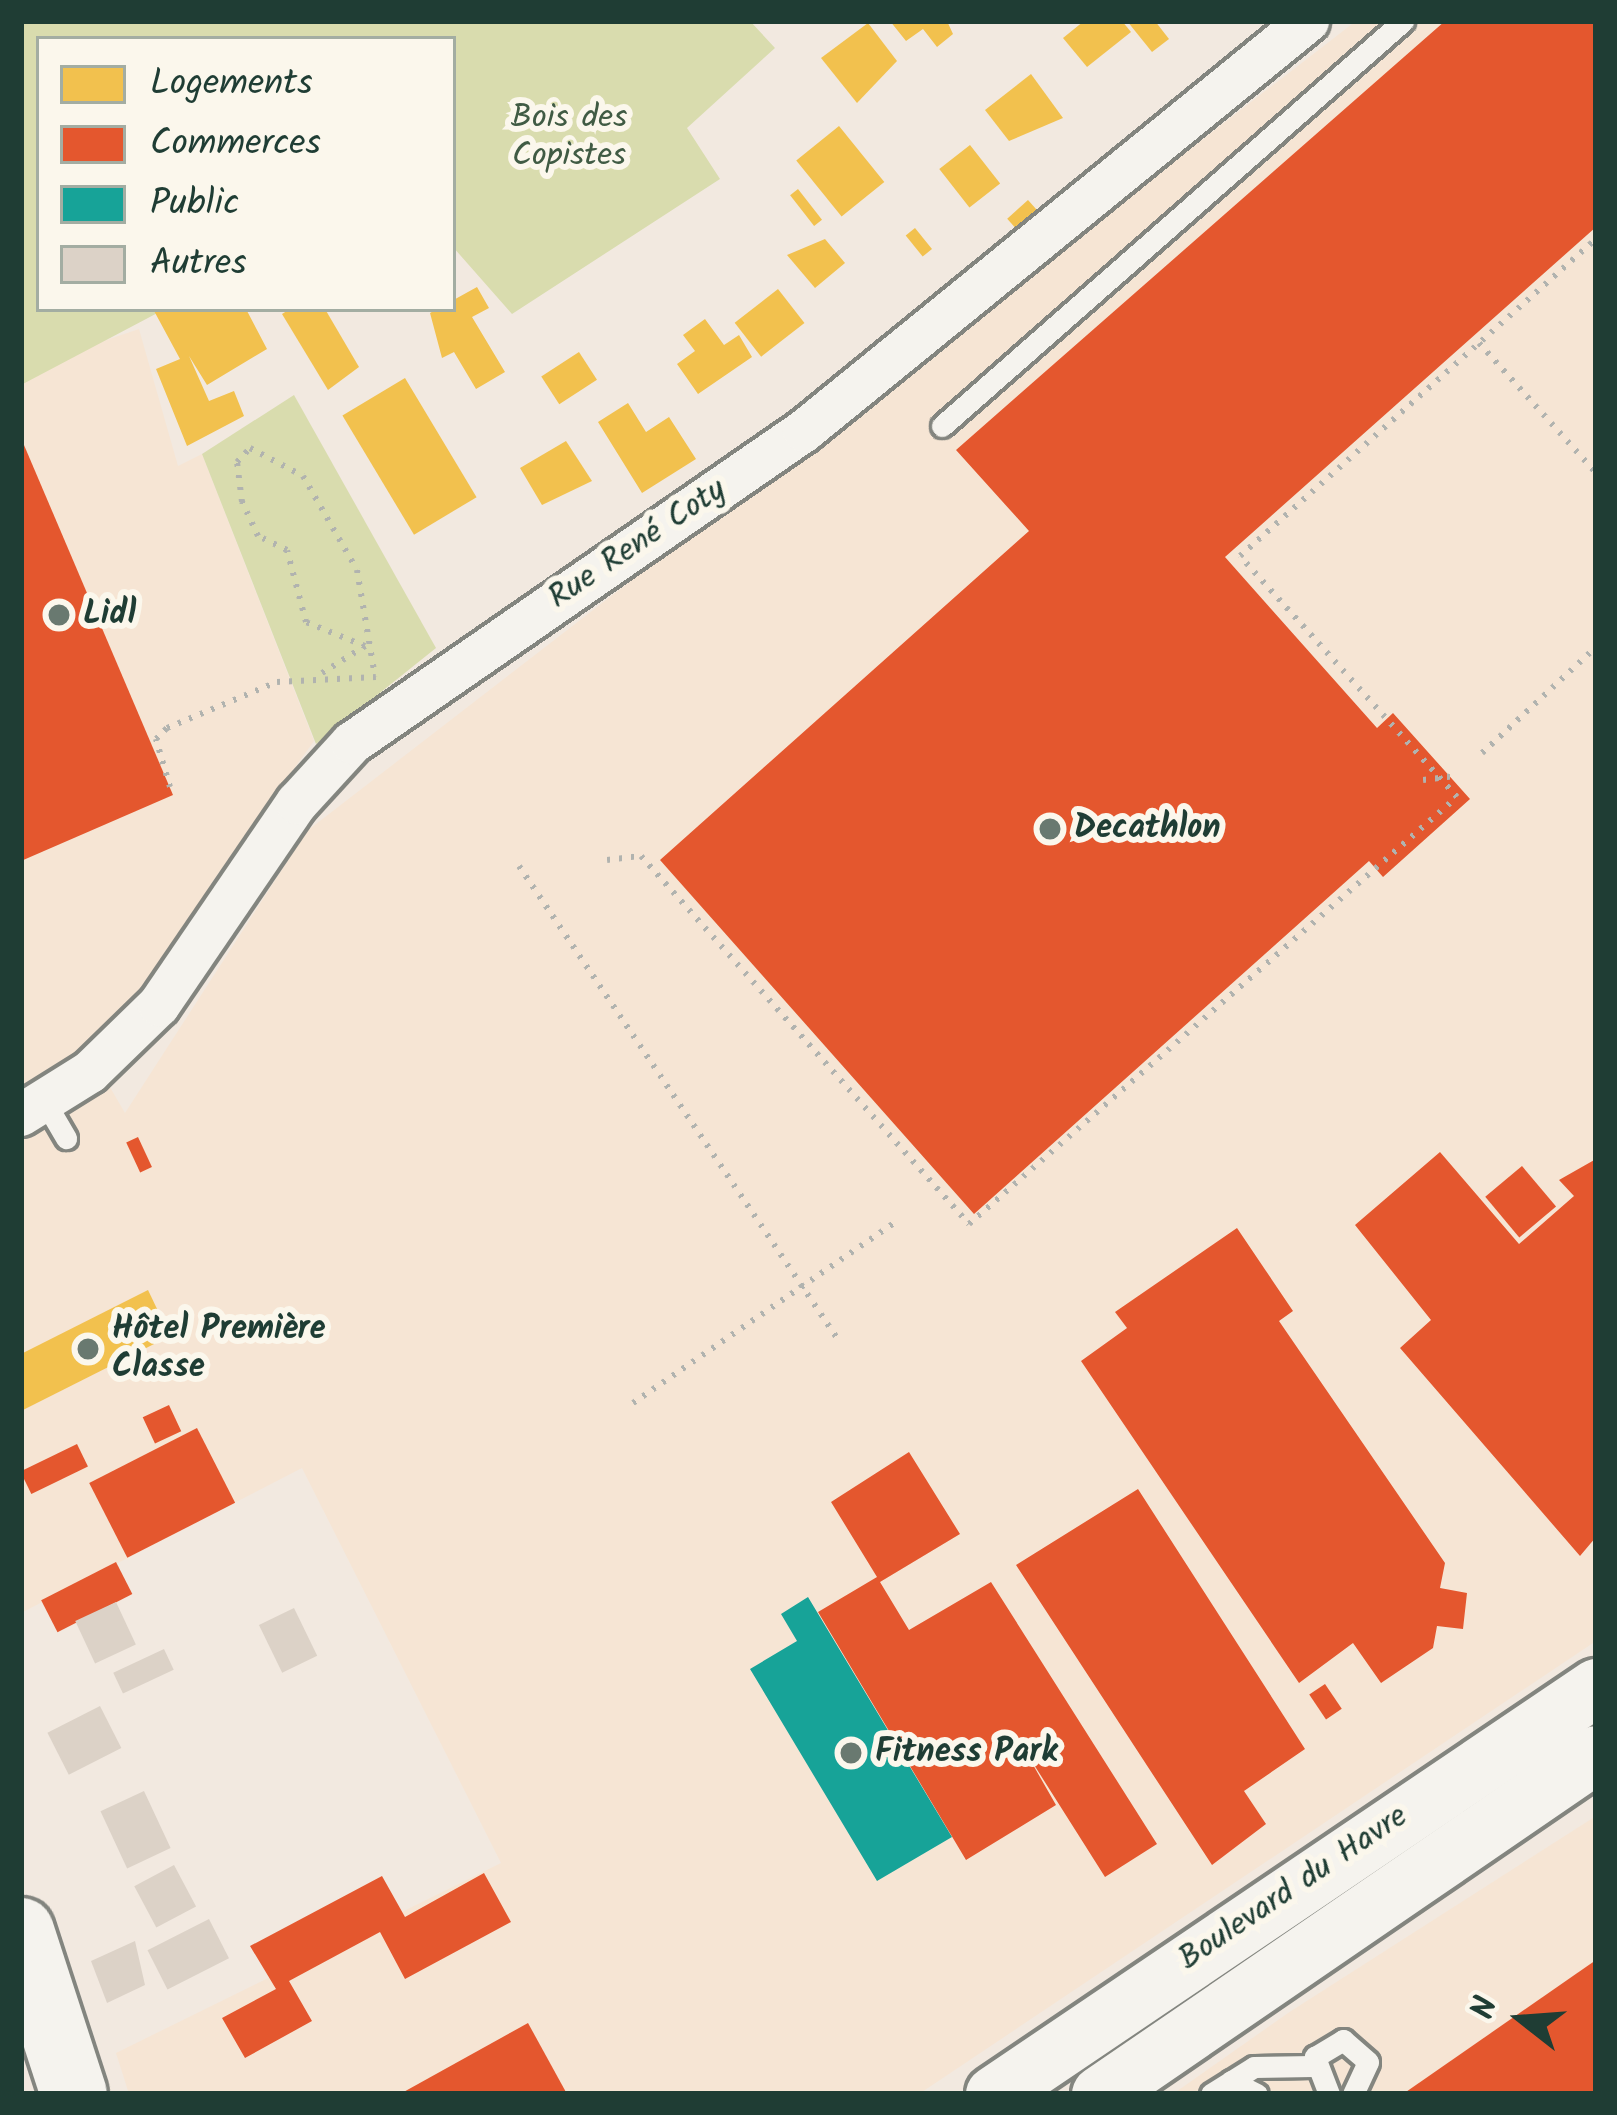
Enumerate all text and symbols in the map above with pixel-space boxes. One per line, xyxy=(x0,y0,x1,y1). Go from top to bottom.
legend xyxy=(36,36,456,312)
text: Logements xyxy=(150,56,313,113)
park label: Bois des Copistes xyxy=(511,99,627,177)
text: Commerces xyxy=(150,116,321,173)
text: Public xyxy=(150,176,239,233)
text: Autres xyxy=(150,236,247,293)
street label: Rue René Coty xyxy=(542,471,734,619)
place label: Lidl xyxy=(83,595,136,635)
marker: Lidl xyxy=(46,602,72,628)
place label: Decathlon xyxy=(1074,809,1221,849)
marker: Decathlon xyxy=(1037,816,1063,842)
place label: Hôtel Première Classe xyxy=(112,1310,326,1388)
marker: Hôtel Première Classe xyxy=(75,1336,101,1362)
place label: Fitness Park xyxy=(875,1733,1057,1773)
marker: Fitness Park xyxy=(838,1740,864,1766)
street label: Boulevard du Havre xyxy=(1172,1798,1416,1980)
north arrow xyxy=(1461,1959,1581,2079)
text: N xyxy=(1458,1991,1514,2026)

